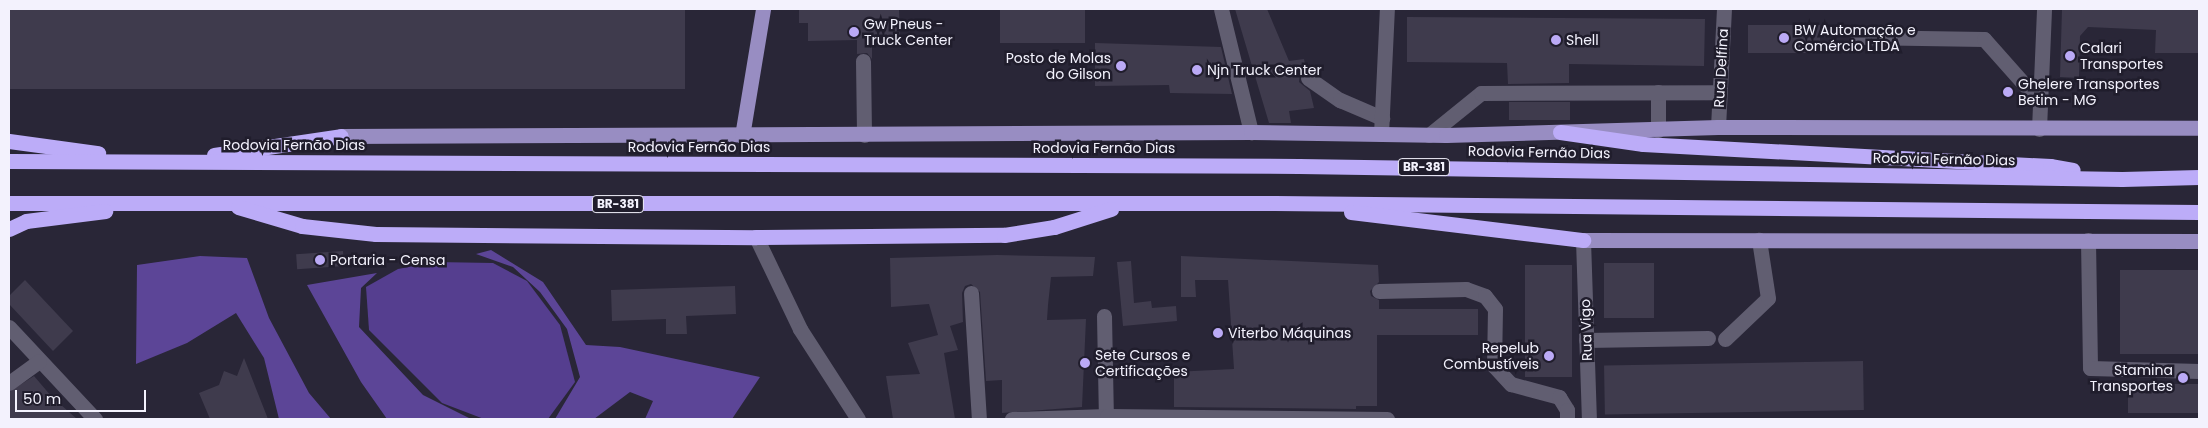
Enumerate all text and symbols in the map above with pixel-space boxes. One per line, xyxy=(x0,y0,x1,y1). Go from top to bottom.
place label: Gw Pneus - Truck Center xyxy=(864,16,953,48)
place label: BW Automação e Comércio LTDA xyxy=(1794,22,1916,54)
marker: Gw Pneus - Truck Center xyxy=(848,26,860,38)
street label: Rua Delfina xyxy=(1711,28,1731,108)
place label: Shell xyxy=(1566,32,1599,48)
marker: BW Automação e Comércio LTDA xyxy=(1778,32,1790,44)
marker: Shell xyxy=(1550,34,1562,46)
place label: Calari Transportes xyxy=(2080,40,2163,72)
place label: Posto de Molas do Gilson xyxy=(1006,50,1111,82)
marker: Calari Transportes xyxy=(2064,50,2076,62)
marker: Posto de Molas do Gilson xyxy=(1115,60,1127,72)
place label: Njn Truck Center xyxy=(1207,62,1322,78)
marker: Njn Truck Center xyxy=(1191,64,1203,76)
place label: Ghelere Transportes Betim - MG xyxy=(2018,76,2160,108)
marker: Ghelere Transportes Betim - MG xyxy=(2002,86,2014,98)
street label: Rodovia Fernão Dias xyxy=(223,137,365,153)
street label: Rodovia Fernão Dias xyxy=(628,139,770,155)
street label: Rodovia Fernão Dias xyxy=(1033,140,1175,156)
street label: Rodovia Fernão Dias xyxy=(1468,142,1610,162)
street label: Rodovia Fernão Dias xyxy=(1873,149,2015,169)
road number: BR-381 xyxy=(1398,158,1450,176)
road number: BR-381 xyxy=(592,194,644,213)
place label: Portaria - Censa xyxy=(330,252,445,268)
marker: Portaria - Censa xyxy=(314,254,326,266)
street label: Rua Vigo xyxy=(1577,299,1595,361)
place label: Viterbo Máquinas xyxy=(1228,325,1351,341)
marker: Viterbo Máquinas xyxy=(1212,327,1224,339)
place label: Repelub Combustíveis xyxy=(1443,340,1539,372)
place label: Sete Cursos e Certificações xyxy=(1095,347,1190,380)
marker: Repelub Combustíveis xyxy=(1543,350,1555,362)
marker: Sete Cursos e Certificações xyxy=(1079,357,1091,369)
place label: Stamina Transportes xyxy=(2090,362,2173,394)
marker: Stamina Transportes xyxy=(2177,372,2189,384)
scale bar xyxy=(18,380,149,412)
text: 50 m xyxy=(23,388,61,409)

